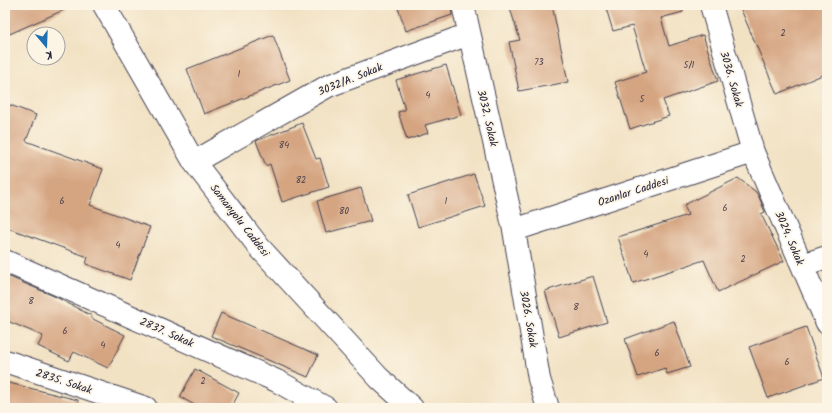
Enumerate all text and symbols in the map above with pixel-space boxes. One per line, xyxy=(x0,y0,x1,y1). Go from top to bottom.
north arrow xyxy=(26,26,66,66)
house number: 2 xyxy=(780,26,786,41)
text: K xyxy=(43,45,55,64)
street label: 3036. Sokak xyxy=(714,49,748,110)
house number: 73 xyxy=(534,55,544,70)
street label: 3032/A. Sokak xyxy=(315,58,386,101)
house number: 5/1 xyxy=(684,58,695,73)
house number: 1 xyxy=(238,67,241,82)
house number: 4 xyxy=(426,88,431,103)
street label: 3032. Sokak xyxy=(472,88,502,149)
house number: 5 xyxy=(640,92,646,107)
house number: 84 xyxy=(279,138,289,153)
street label: Ozanlar Caddesi xyxy=(596,172,671,212)
house number: 82 xyxy=(296,173,306,188)
street label: Samanyolu Caddesi xyxy=(205,180,274,261)
house number: 6 xyxy=(59,194,65,209)
house number: 1 xyxy=(445,194,448,209)
house number: 6 xyxy=(722,201,728,216)
house number: 80 xyxy=(339,204,349,219)
street label: 3024. Sokak xyxy=(770,208,809,269)
house number: 4 xyxy=(116,238,121,253)
house number: 4 xyxy=(644,247,649,262)
house number: 2 xyxy=(740,252,746,267)
street label: 3026. Sokak xyxy=(514,289,542,350)
house number: 8 xyxy=(28,294,34,309)
house number: 8 xyxy=(573,300,579,315)
street label: 2837. Sokak xyxy=(137,313,197,353)
house number: 6 xyxy=(62,324,68,339)
house number: 4 xyxy=(101,338,106,353)
house number: 6 xyxy=(654,346,660,361)
house number: 6 xyxy=(784,355,790,370)
street label: 2835. Sokak xyxy=(33,364,95,400)
house number: 2 xyxy=(200,374,206,389)

